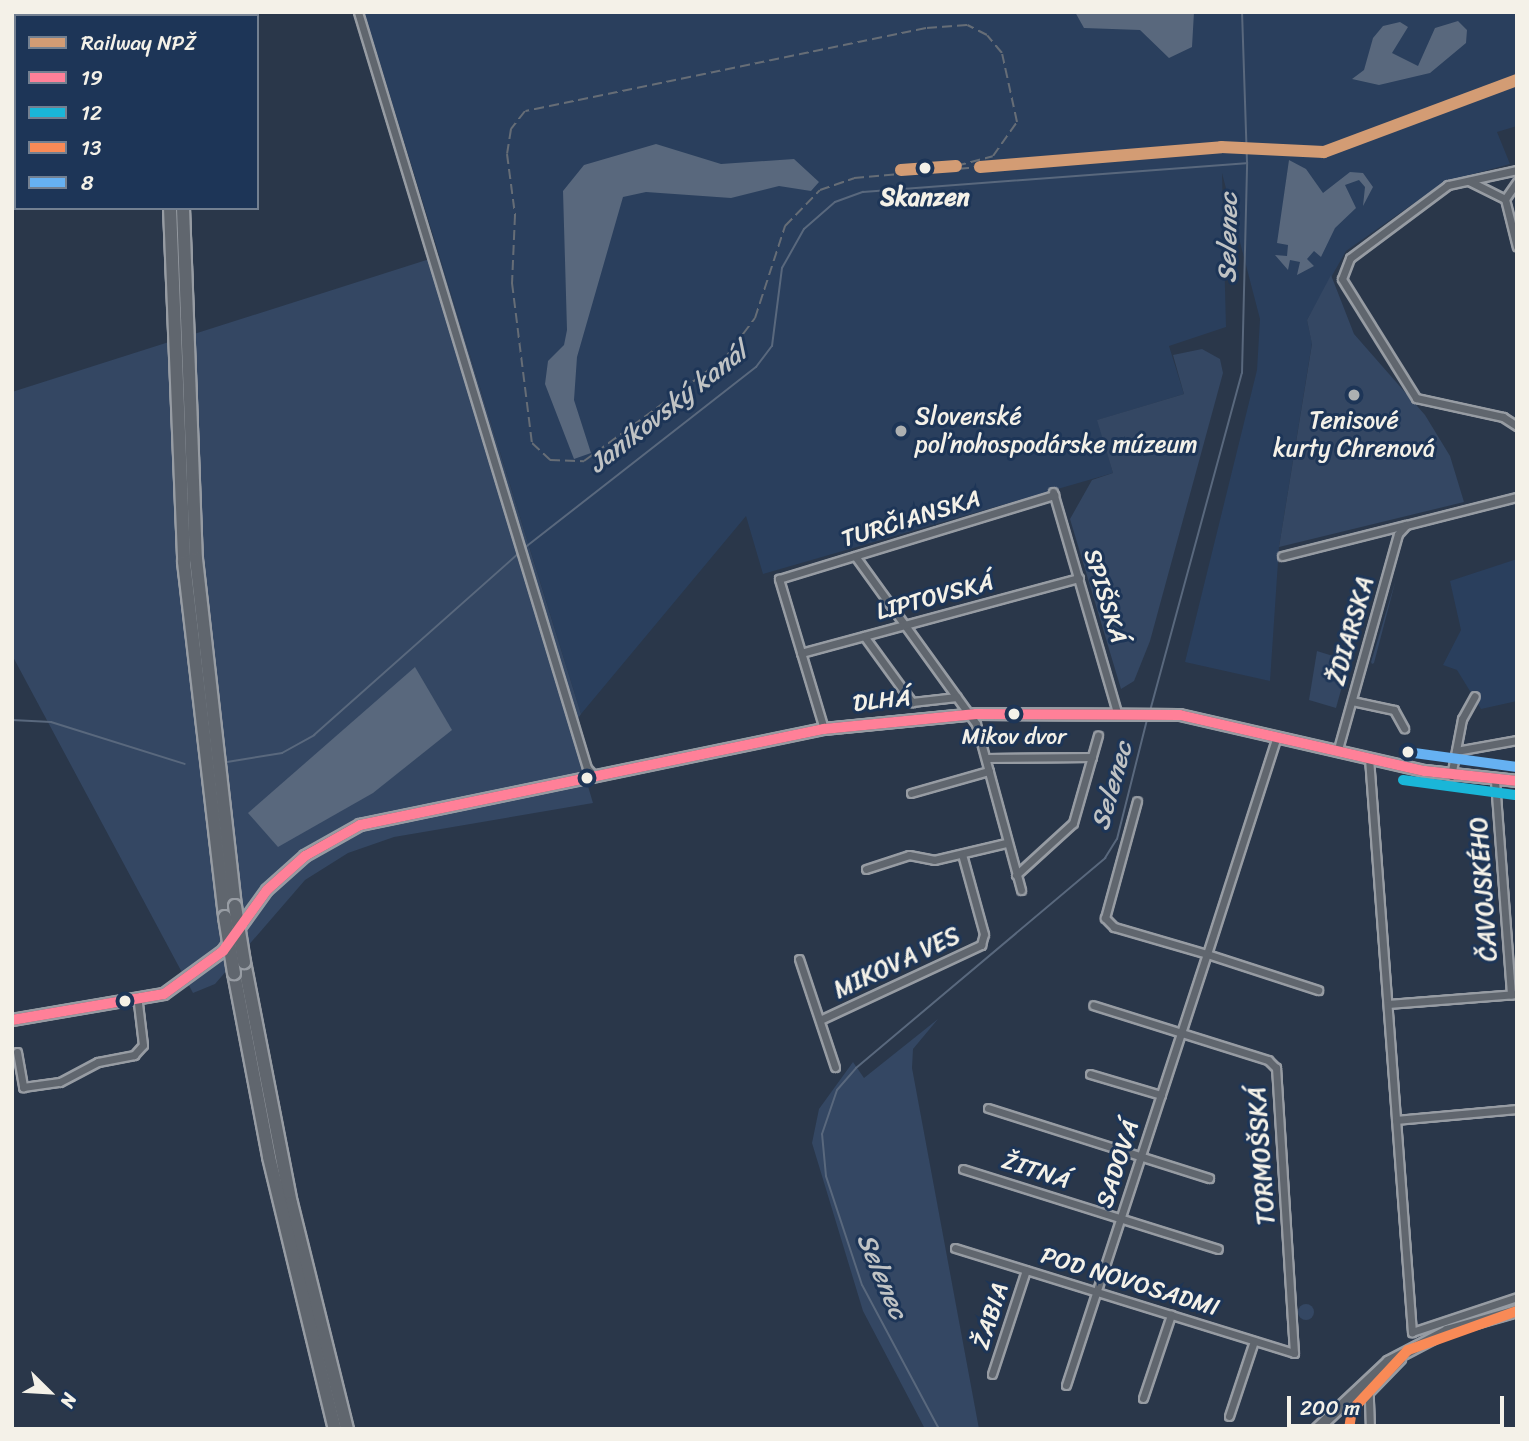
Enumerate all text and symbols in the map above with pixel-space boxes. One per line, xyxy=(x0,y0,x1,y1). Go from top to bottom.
legend xyxy=(14,14,259,210)
text: Railway NPŽ xyxy=(81,24,197,62)
text: 19 xyxy=(81,59,103,97)
text: 12 xyxy=(81,94,102,132)
text: 13 xyxy=(81,129,102,167)
marker: Skanzen xyxy=(913,156,937,180)
text: 8 xyxy=(81,164,94,202)
place label: Skanzen xyxy=(880,184,970,212)
water label: Selenec xyxy=(1212,193,1244,283)
water label: Janíkovský kanál xyxy=(582,336,754,480)
marker: Tenisové kurty Chrenová xyxy=(1346,387,1362,403)
place label: Slovenské poľnohospodárske múzeum xyxy=(915,403,1198,459)
place label: Tenisové kurty Chrenová xyxy=(1273,407,1435,463)
marker: Slovenské poľnohospodárske múzeum xyxy=(893,423,909,439)
street label: TURČIANSKA xyxy=(838,484,984,554)
street label: SPIŠSKÁ xyxy=(1077,545,1133,647)
street label: LIPTOVSKÁ xyxy=(873,568,997,626)
street label: ŽDIARSKA xyxy=(1322,574,1380,688)
street label: DLHÁ xyxy=(852,684,912,718)
marker: Mikov dvor xyxy=(1007,707,1021,721)
place label: Mikov dvor xyxy=(962,724,1066,750)
water label: Selenec xyxy=(1085,738,1139,834)
unlabelled marker xyxy=(1401,745,1415,759)
unlabelled marker xyxy=(580,771,594,785)
street label: ČAVOJSKÉHO xyxy=(1465,816,1503,962)
street label: MIKOVA VES xyxy=(829,921,965,1005)
unlabelled marker xyxy=(118,994,132,1008)
street label: TORMOŠSKÁ xyxy=(1243,1086,1281,1226)
street label: SADOVÁ xyxy=(1090,1116,1146,1212)
street label: ŽITNÁ xyxy=(998,1147,1074,1195)
water label: Selenec xyxy=(850,1228,914,1324)
street label: POD NOVOSADMI xyxy=(1037,1241,1223,1323)
street label: ŽABIA xyxy=(967,1279,1015,1353)
north arrow xyxy=(14,1357,84,1427)
scale bar xyxy=(1291,1382,1508,1426)
text: N xyxy=(51,1388,86,1413)
text: 200 m xyxy=(1300,1389,1360,1427)

